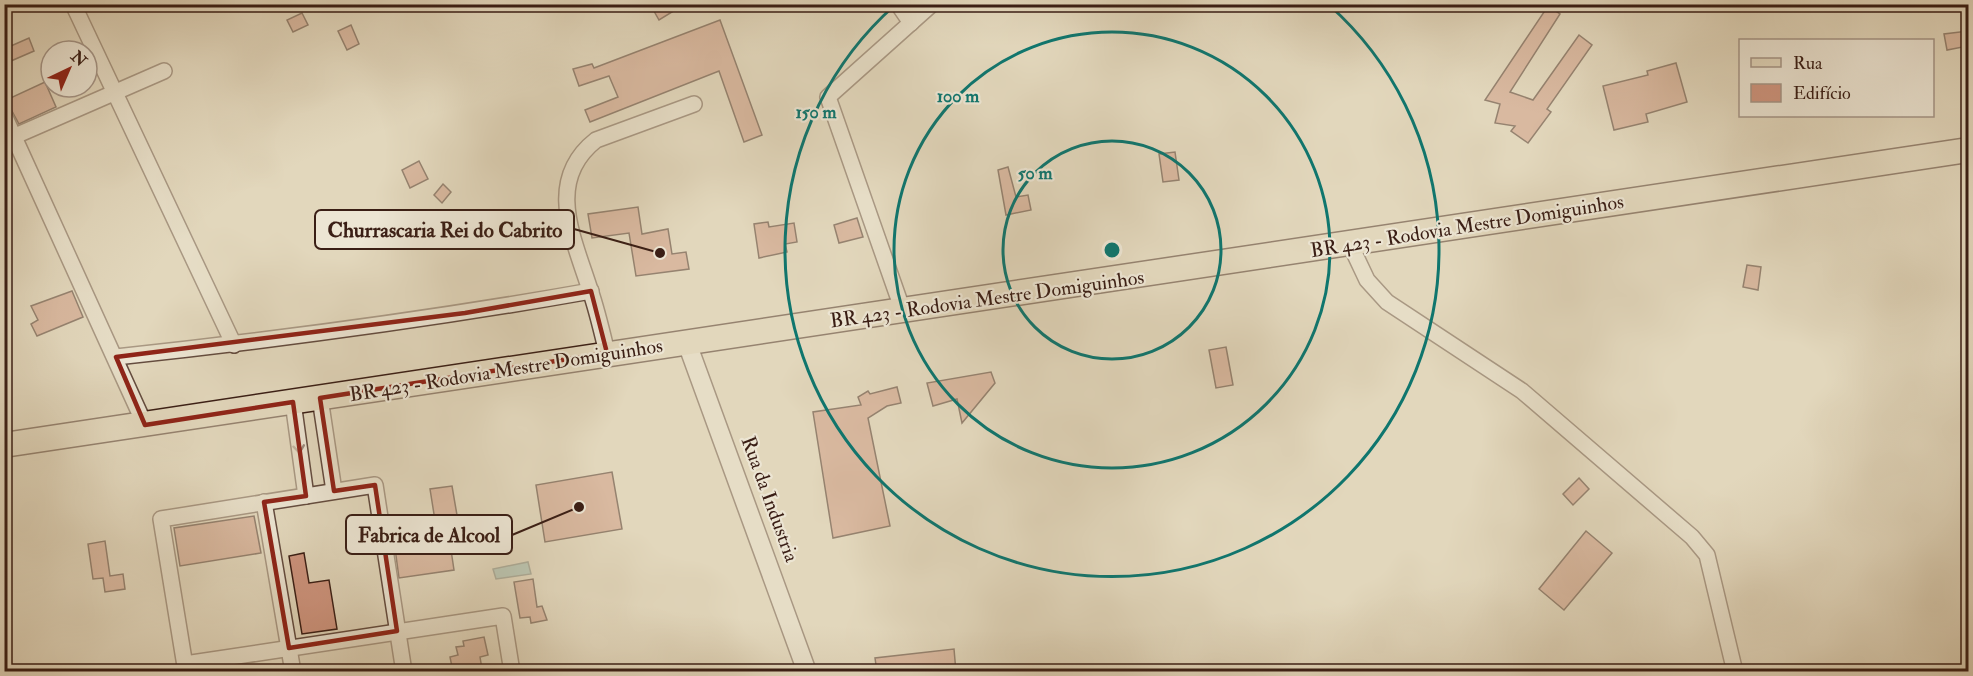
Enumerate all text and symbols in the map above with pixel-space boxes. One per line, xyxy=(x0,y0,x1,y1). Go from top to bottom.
north arrow xyxy=(39,39,99,99)
legend xyxy=(1739,39,1934,117)
text: N xyxy=(66,46,91,72)
text: Rua xyxy=(1793,52,1823,75)
text: Edifício xyxy=(1793,82,1851,105)
text: 100 m xyxy=(937,85,980,108)
text: 150 m xyxy=(795,101,838,124)
text: 50 m xyxy=(1018,162,1053,185)
street label: BR 423 - Rodovia Mestre Domiguinhos xyxy=(1309,189,1626,263)
callout: Churrascaria Rei do Cabrito xyxy=(315,210,574,249)
text: Churrascaria Rei do Cabrito xyxy=(328,217,562,244)
centre of rings xyxy=(1102,240,1122,260)
street label: BR 423 - Rodovia Mestre Domiguinhos xyxy=(828,265,1146,333)
street label: BR 423 - Rodovia Mestre Domiguinhos xyxy=(348,333,665,407)
street label: Rua da Industria xyxy=(736,433,805,566)
one-way arrow xyxy=(292,444,305,454)
callout: Fabrica de Alcool xyxy=(346,515,512,554)
text: Fabrica de Alcool xyxy=(358,522,501,549)

